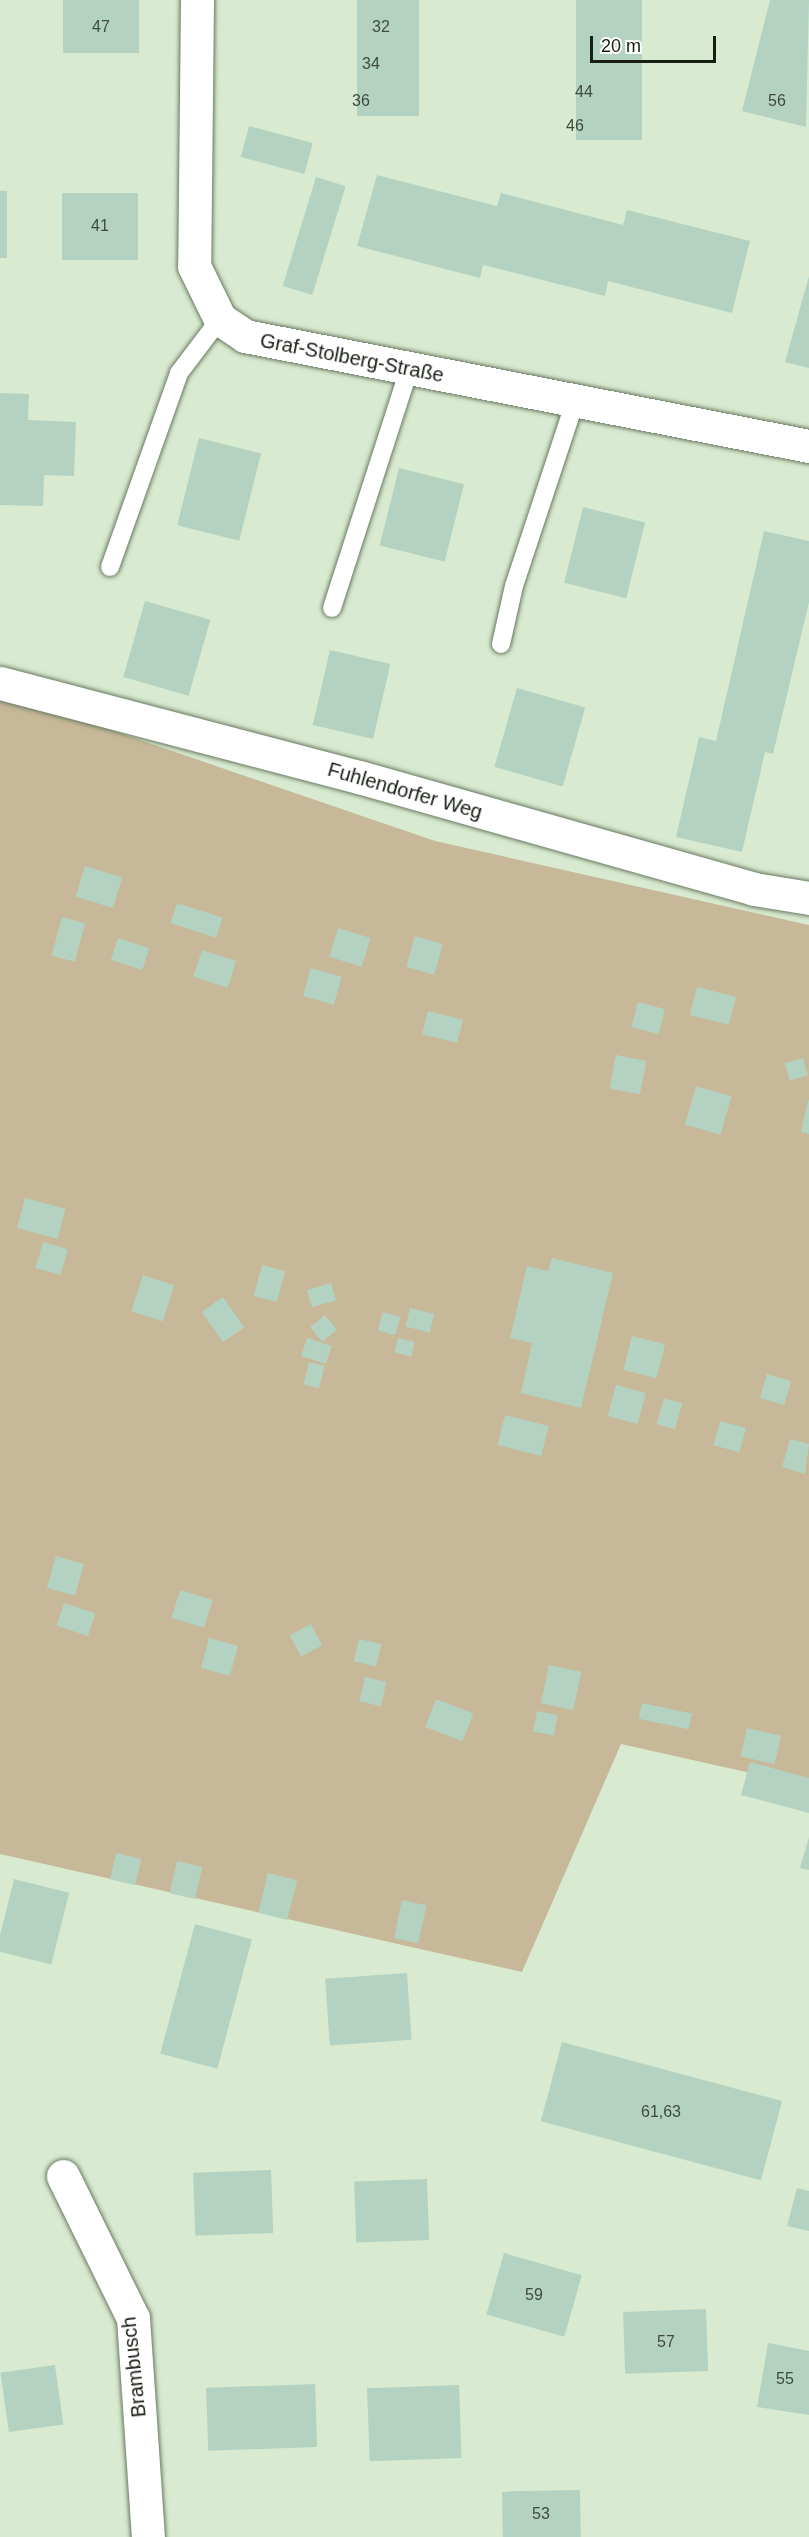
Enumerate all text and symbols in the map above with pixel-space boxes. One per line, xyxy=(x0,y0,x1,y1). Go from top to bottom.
house number: 47 xyxy=(92,17,110,37)
house number: 32 xyxy=(372,17,390,37)
scale bar xyxy=(593,24,719,62)
text: 20 m xyxy=(601,36,641,56)
house number: 34 xyxy=(362,54,380,74)
house number: 44 xyxy=(575,82,593,102)
house number: 36 xyxy=(352,91,370,111)
house number: 56 xyxy=(768,91,786,111)
house number: 46 xyxy=(566,116,584,136)
house number: 41 xyxy=(91,216,109,236)
street label: Graf-Stolberg-Straße xyxy=(258,328,446,388)
street label: Fuhlendorfer Weg xyxy=(325,757,485,825)
house number: 61,63 xyxy=(641,2102,681,2122)
house number: 59 xyxy=(525,2285,543,2305)
street label: Brambusch xyxy=(117,2315,151,2419)
house number: 57 xyxy=(657,2332,675,2352)
house number: 55 xyxy=(776,2369,794,2389)
house number: 53 xyxy=(532,2504,550,2524)

